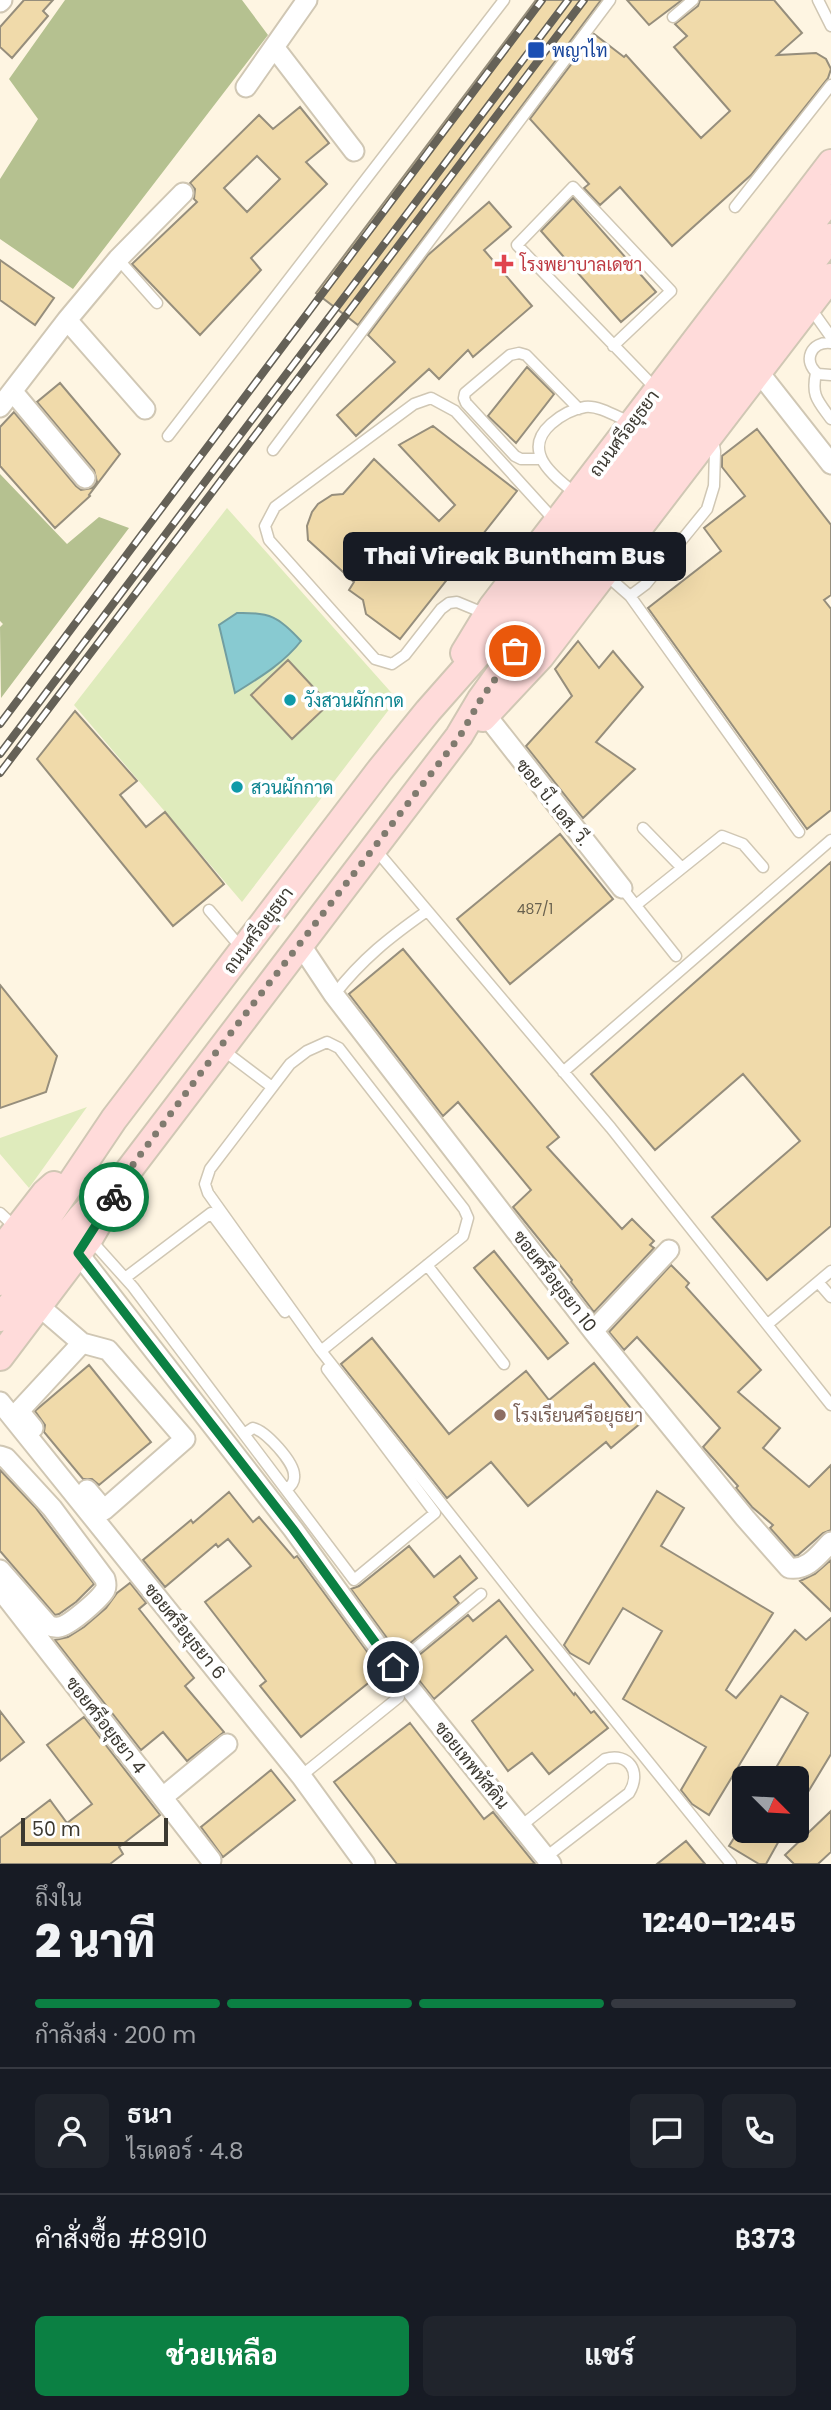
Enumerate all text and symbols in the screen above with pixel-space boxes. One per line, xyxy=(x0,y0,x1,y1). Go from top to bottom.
place label: พญาไท xyxy=(552,38,607,63)
marker: พญาไท xyxy=(526,40,546,60)
place label: โรงพยาบาลเดชา xyxy=(519,252,642,277)
marker: โรงพยาบาลเดชา xyxy=(494,254,514,274)
street label: ถนนศรีอยุธยา xyxy=(583,385,665,481)
callout: Thai Vireak Buntham Bus xyxy=(344,532,686,581)
text: Thai Vireak Buntham Bus xyxy=(364,540,665,572)
pin xyxy=(485,621,545,681)
icon: bag xyxy=(496,632,534,670)
place label: วังสวนผักกาด xyxy=(304,688,404,713)
marker: วังสวนผักกาด xyxy=(282,692,298,708)
street label: ซอย บี. เอส. วี. xyxy=(510,753,596,851)
place label: สวนผักกาด xyxy=(251,775,333,800)
marker: สวนผักกาด xyxy=(229,779,245,795)
street label: ถนนศรีอยุธยา xyxy=(217,882,299,978)
house number: 487/1 xyxy=(517,899,553,919)
courier xyxy=(79,1162,149,1232)
icon: bike xyxy=(95,1178,133,1216)
street label: ซอยศรีอยุธยา 10 xyxy=(507,1225,603,1337)
place label: โรงเรียนศรีอยุธยา xyxy=(513,1403,643,1428)
marker: โรงเรียนศรีอยุธยา xyxy=(492,1407,508,1423)
street label: ซอยศรีอยุธยา 6 xyxy=(138,1578,232,1684)
pin xyxy=(363,1637,423,1697)
icon: home xyxy=(374,1648,412,1686)
street label: ซอยศรีอยุธยา 4 xyxy=(60,1671,152,1779)
street label: ซอยเทพหัสดิน xyxy=(429,1716,515,1814)
north arrow xyxy=(732,1766,808,1843)
map controls xyxy=(732,1766,809,1843)
scale bar xyxy=(21,1815,168,1847)
text: 50 m xyxy=(32,1816,81,1843)
text: ถึงใน xyxy=(35,1882,82,1914)
text: 12:40–12:45 xyxy=(643,1905,796,1941)
text: 2 นาที xyxy=(35,1909,155,1973)
text: กำลังส่ง · 200 m xyxy=(35,2019,196,2051)
button: person xyxy=(35,2094,109,2168)
button: chat xyxy=(630,2094,704,2168)
button: phone xyxy=(722,2094,796,2168)
text: ธนา xyxy=(127,2096,172,2132)
text: ไรเดอร์ · 4.8 xyxy=(127,2135,243,2167)
text: คำสั่งซื้อ #8910 xyxy=(35,2221,208,2257)
text: ฿373 xyxy=(735,2221,796,2257)
button: ช่วยเหลือ xyxy=(35,2316,409,2396)
button: แชร์ xyxy=(423,2316,796,2396)

